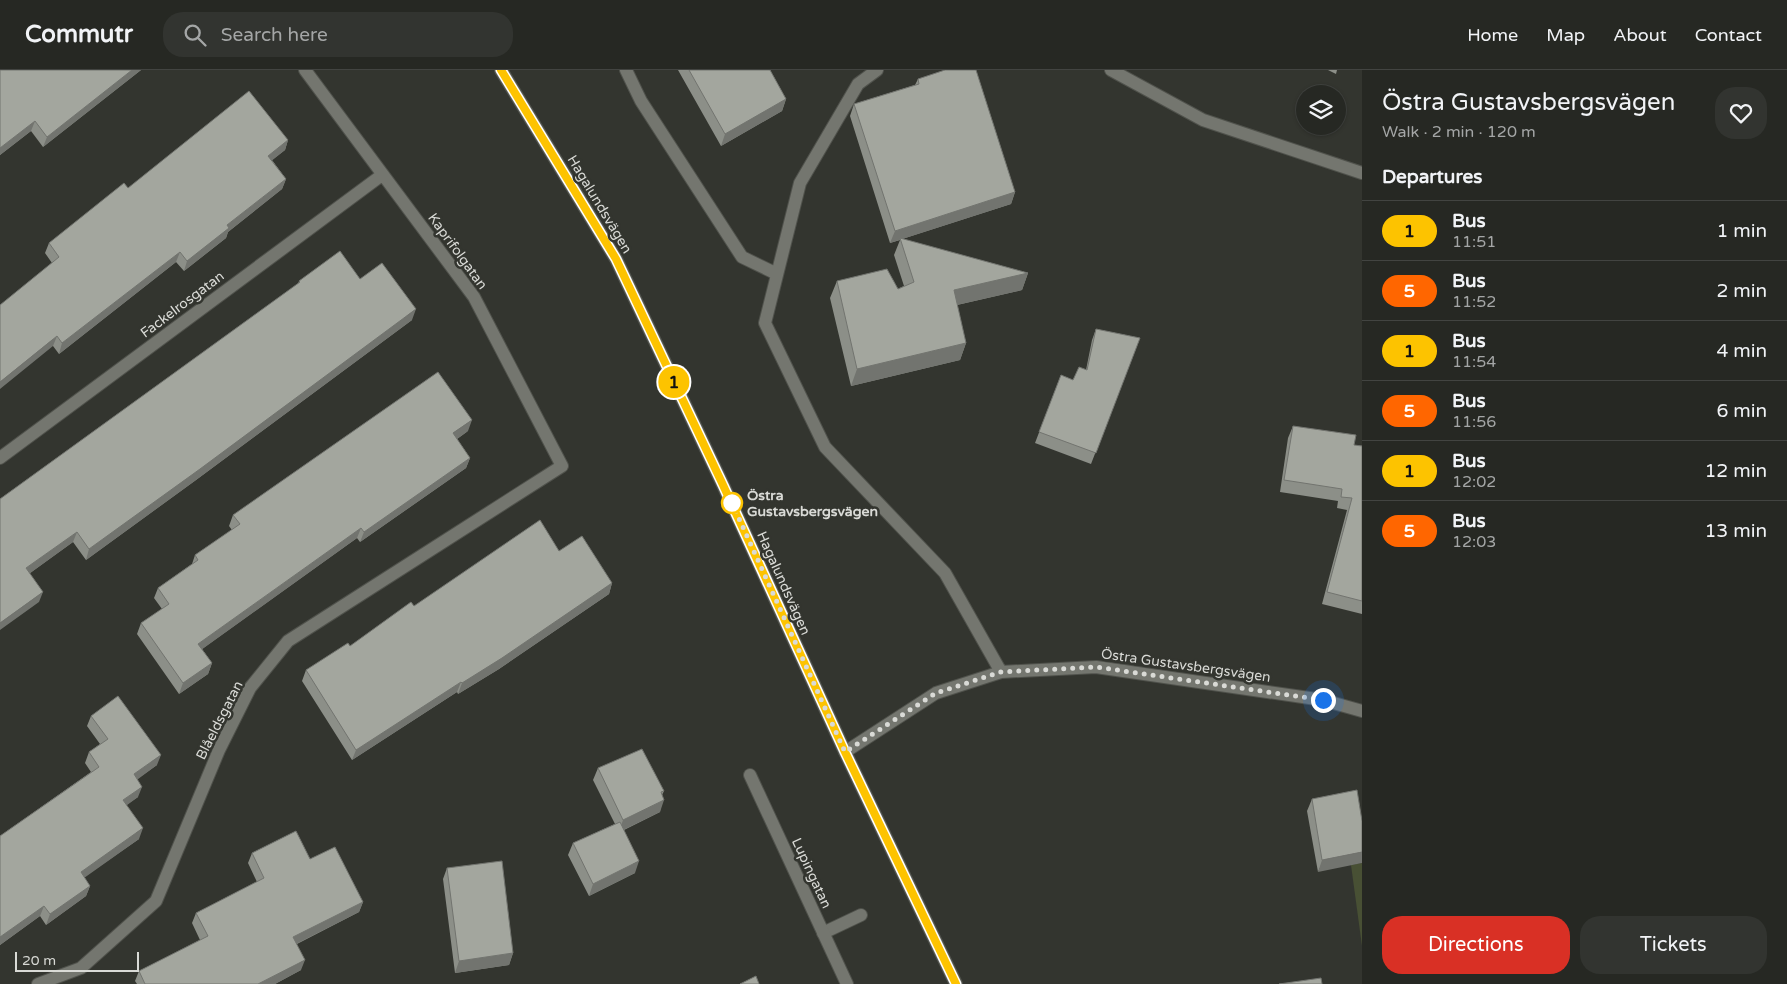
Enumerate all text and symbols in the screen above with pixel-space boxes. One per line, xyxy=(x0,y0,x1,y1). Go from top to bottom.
search box xyxy=(163,12,513,57)
text: Commutr xyxy=(25,20,133,49)
icon: search xyxy=(181,21,209,49)
text: Search here xyxy=(221,24,328,46)
text: Home xyxy=(1467,24,1518,46)
text: Map xyxy=(1546,24,1585,46)
text: About xyxy=(1613,24,1667,46)
text: Contact xyxy=(1695,24,1762,46)
map controls xyxy=(1296,85,1346,135)
button: layers xyxy=(1296,85,1346,135)
button: heart xyxy=(1715,87,1767,139)
text: Östra Gustavsbergsvägen xyxy=(1382,88,1675,117)
text: Walk · 2 min · 120 m xyxy=(1382,122,1536,142)
street label: Hagalundsvägen xyxy=(564,152,636,256)
text: Departures xyxy=(1382,166,1482,188)
street label: Kaprifolgatan xyxy=(424,210,491,293)
text: Bus xyxy=(1452,210,1486,232)
text: 1 xyxy=(1404,220,1415,242)
text: 1 min xyxy=(1716,220,1767,242)
text: 11:51 xyxy=(1452,232,1496,252)
street label: Fackelrosgatan xyxy=(137,267,227,341)
text: Bus xyxy=(1452,270,1486,292)
text: 5 xyxy=(1404,280,1415,302)
text: 2 min xyxy=(1716,280,1767,302)
text: 11:52 xyxy=(1452,292,1496,312)
text: Bus xyxy=(1452,330,1486,352)
text: 1 xyxy=(1404,340,1415,362)
text: 4 min xyxy=(1716,340,1767,362)
text: 11:54 xyxy=(1452,352,1496,372)
line badge: 1 xyxy=(658,366,690,398)
text: 1 xyxy=(668,371,680,393)
text: Bus xyxy=(1452,390,1486,412)
text: 5 xyxy=(1404,400,1415,422)
text: 6 min xyxy=(1716,400,1767,422)
text: 11:56 xyxy=(1452,412,1496,432)
text: Bus xyxy=(1452,450,1486,472)
text: 1 xyxy=(1404,460,1415,482)
text: 12 min xyxy=(1704,460,1767,482)
text: 12:02 xyxy=(1452,472,1496,492)
place label: Östra Gustavsbergsvägen xyxy=(747,487,878,520)
marker: Östra Gustavsbergsvägen xyxy=(721,492,743,514)
text: Bus xyxy=(1452,510,1486,532)
text: 5 xyxy=(1404,520,1415,542)
text: 13 min xyxy=(1704,520,1767,542)
street label: Hagalundsvägen xyxy=(753,529,814,638)
text: 12:03 xyxy=(1452,532,1496,552)
street label: Östra Gustavsbergsvägen xyxy=(1100,645,1272,686)
street label: Blåeldsgatan xyxy=(192,678,247,762)
your location xyxy=(1311,688,1336,713)
street label: Lupingatan xyxy=(788,835,835,911)
button: Directions xyxy=(1382,916,1570,974)
button: Tickets xyxy=(1580,916,1767,974)
scale bar xyxy=(15,949,139,972)
text: 20 m xyxy=(22,952,56,969)

